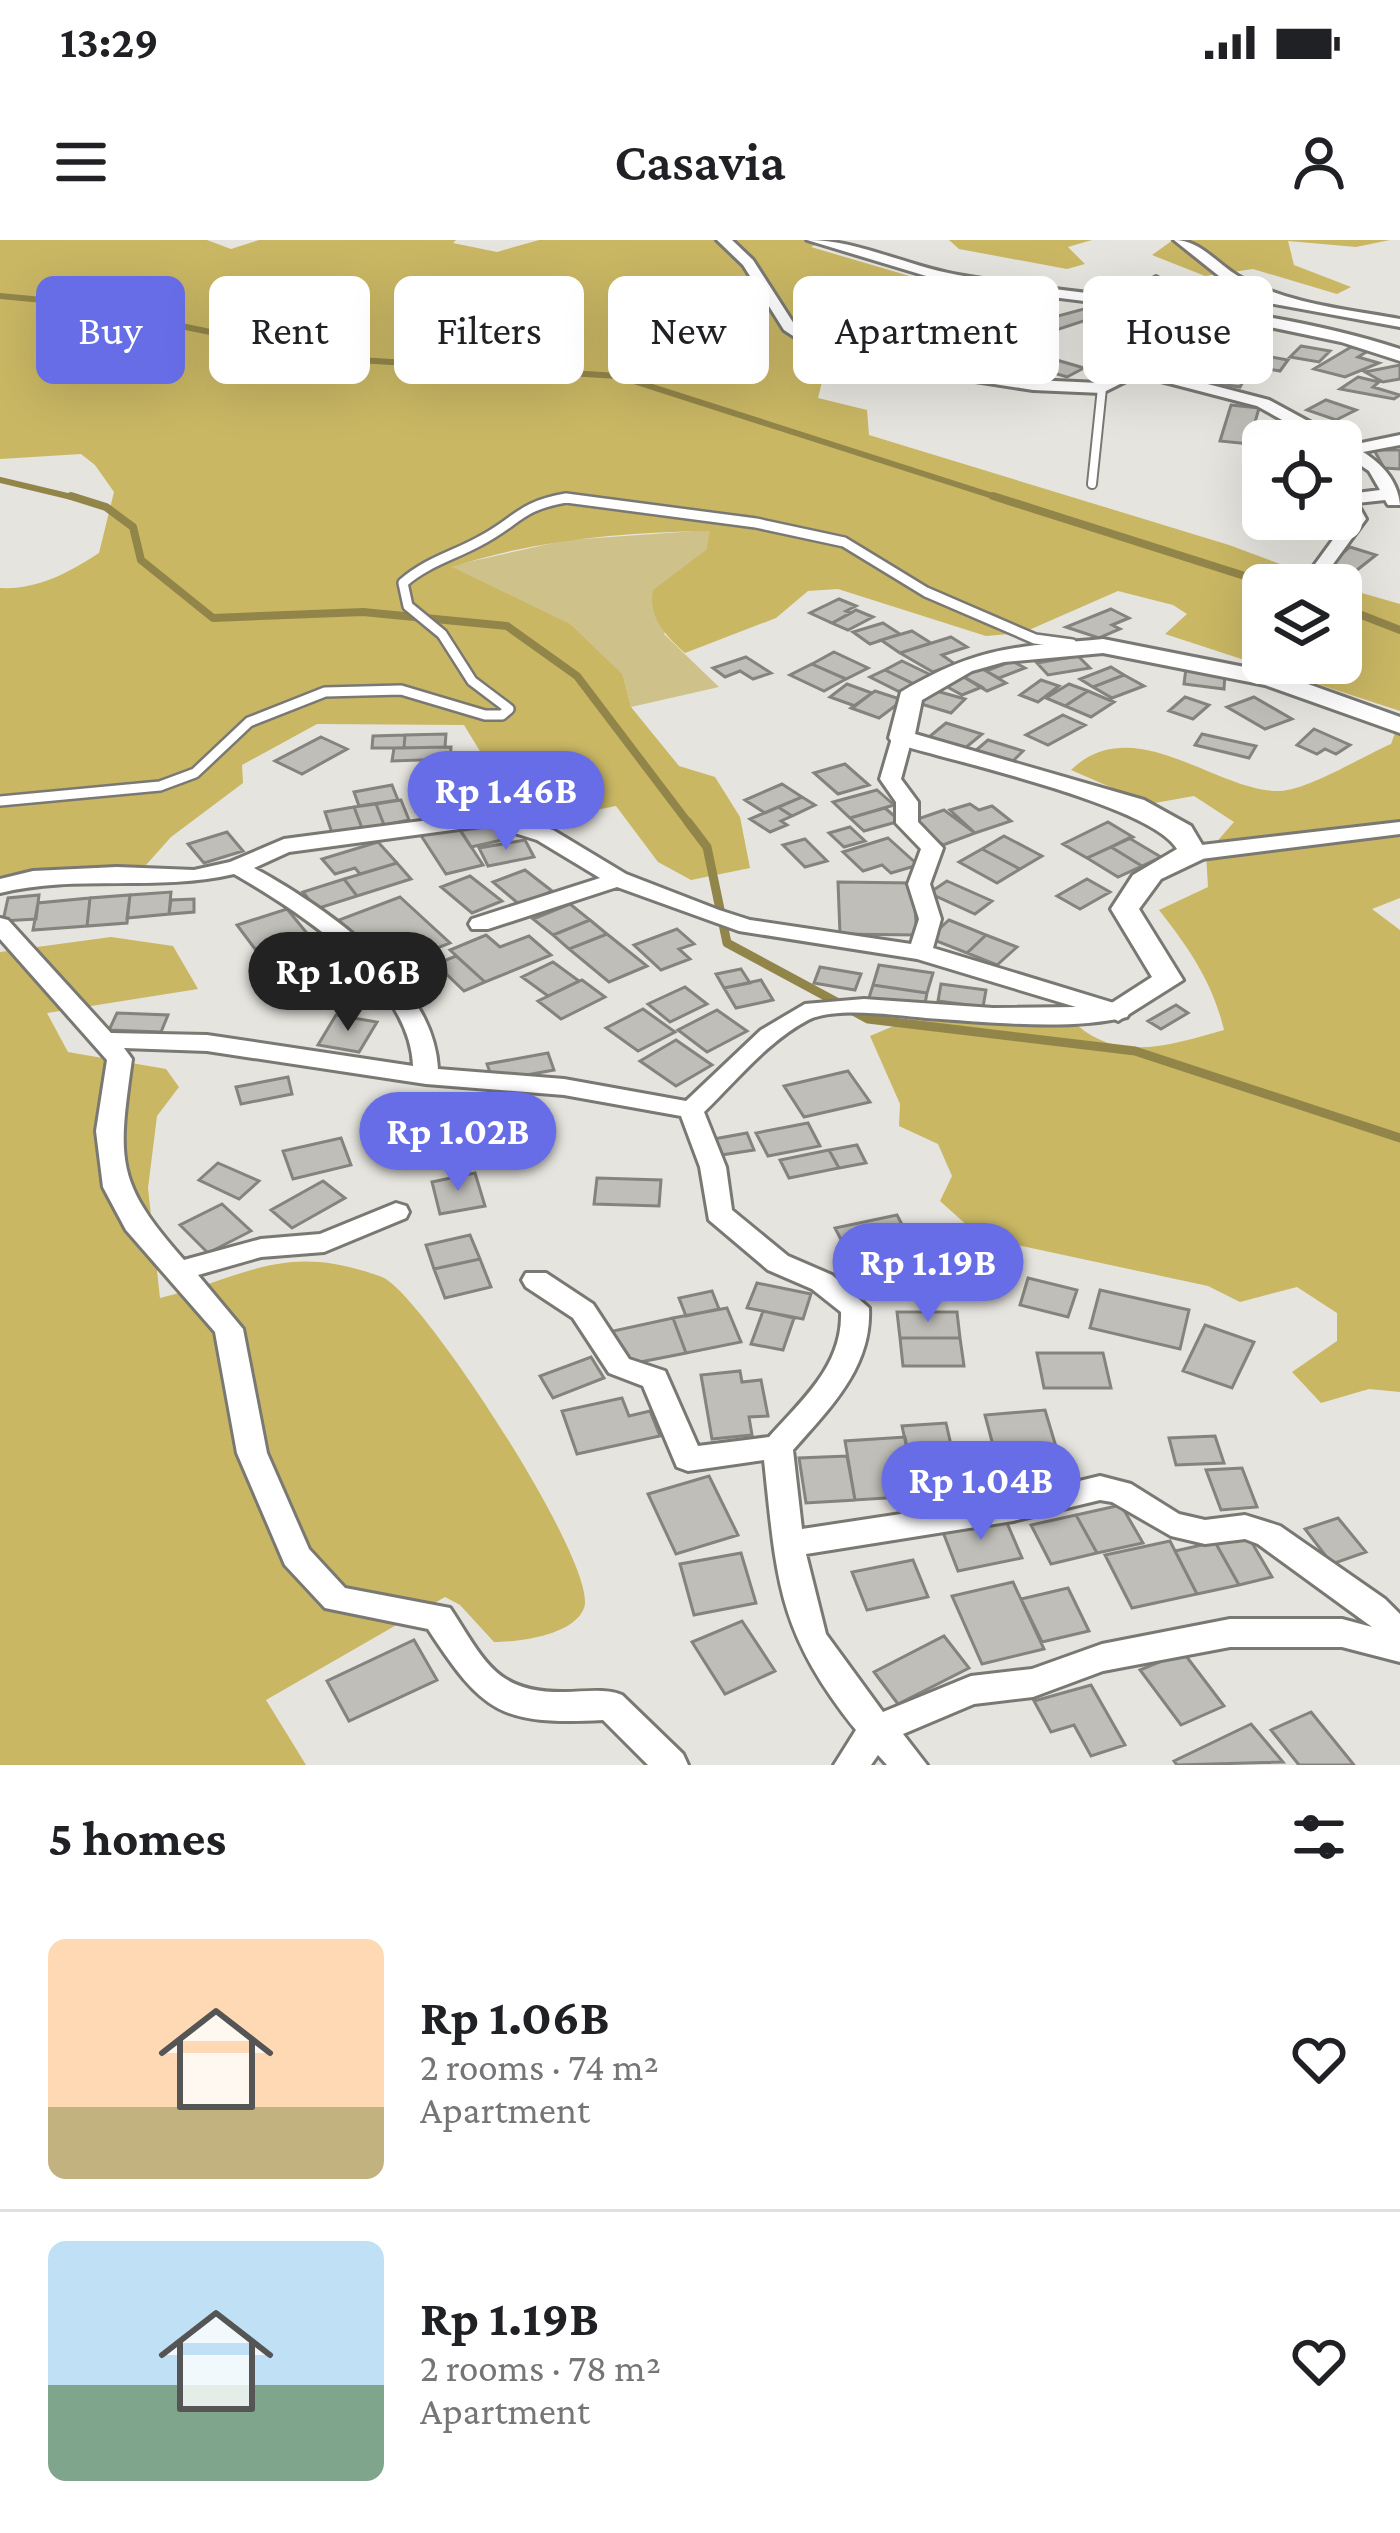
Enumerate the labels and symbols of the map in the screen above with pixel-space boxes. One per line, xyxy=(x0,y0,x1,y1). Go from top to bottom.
pin: Rp 1.46B xyxy=(382,751,630,853)
pin: Rp 1.06B xyxy=(224,932,472,1034)
pin: Rp 1.02B xyxy=(334,1092,582,1194)
pin: Rp 1.19B xyxy=(804,1223,1052,1325)
pin: Rp 1.04B xyxy=(857,1441,1105,1543)

